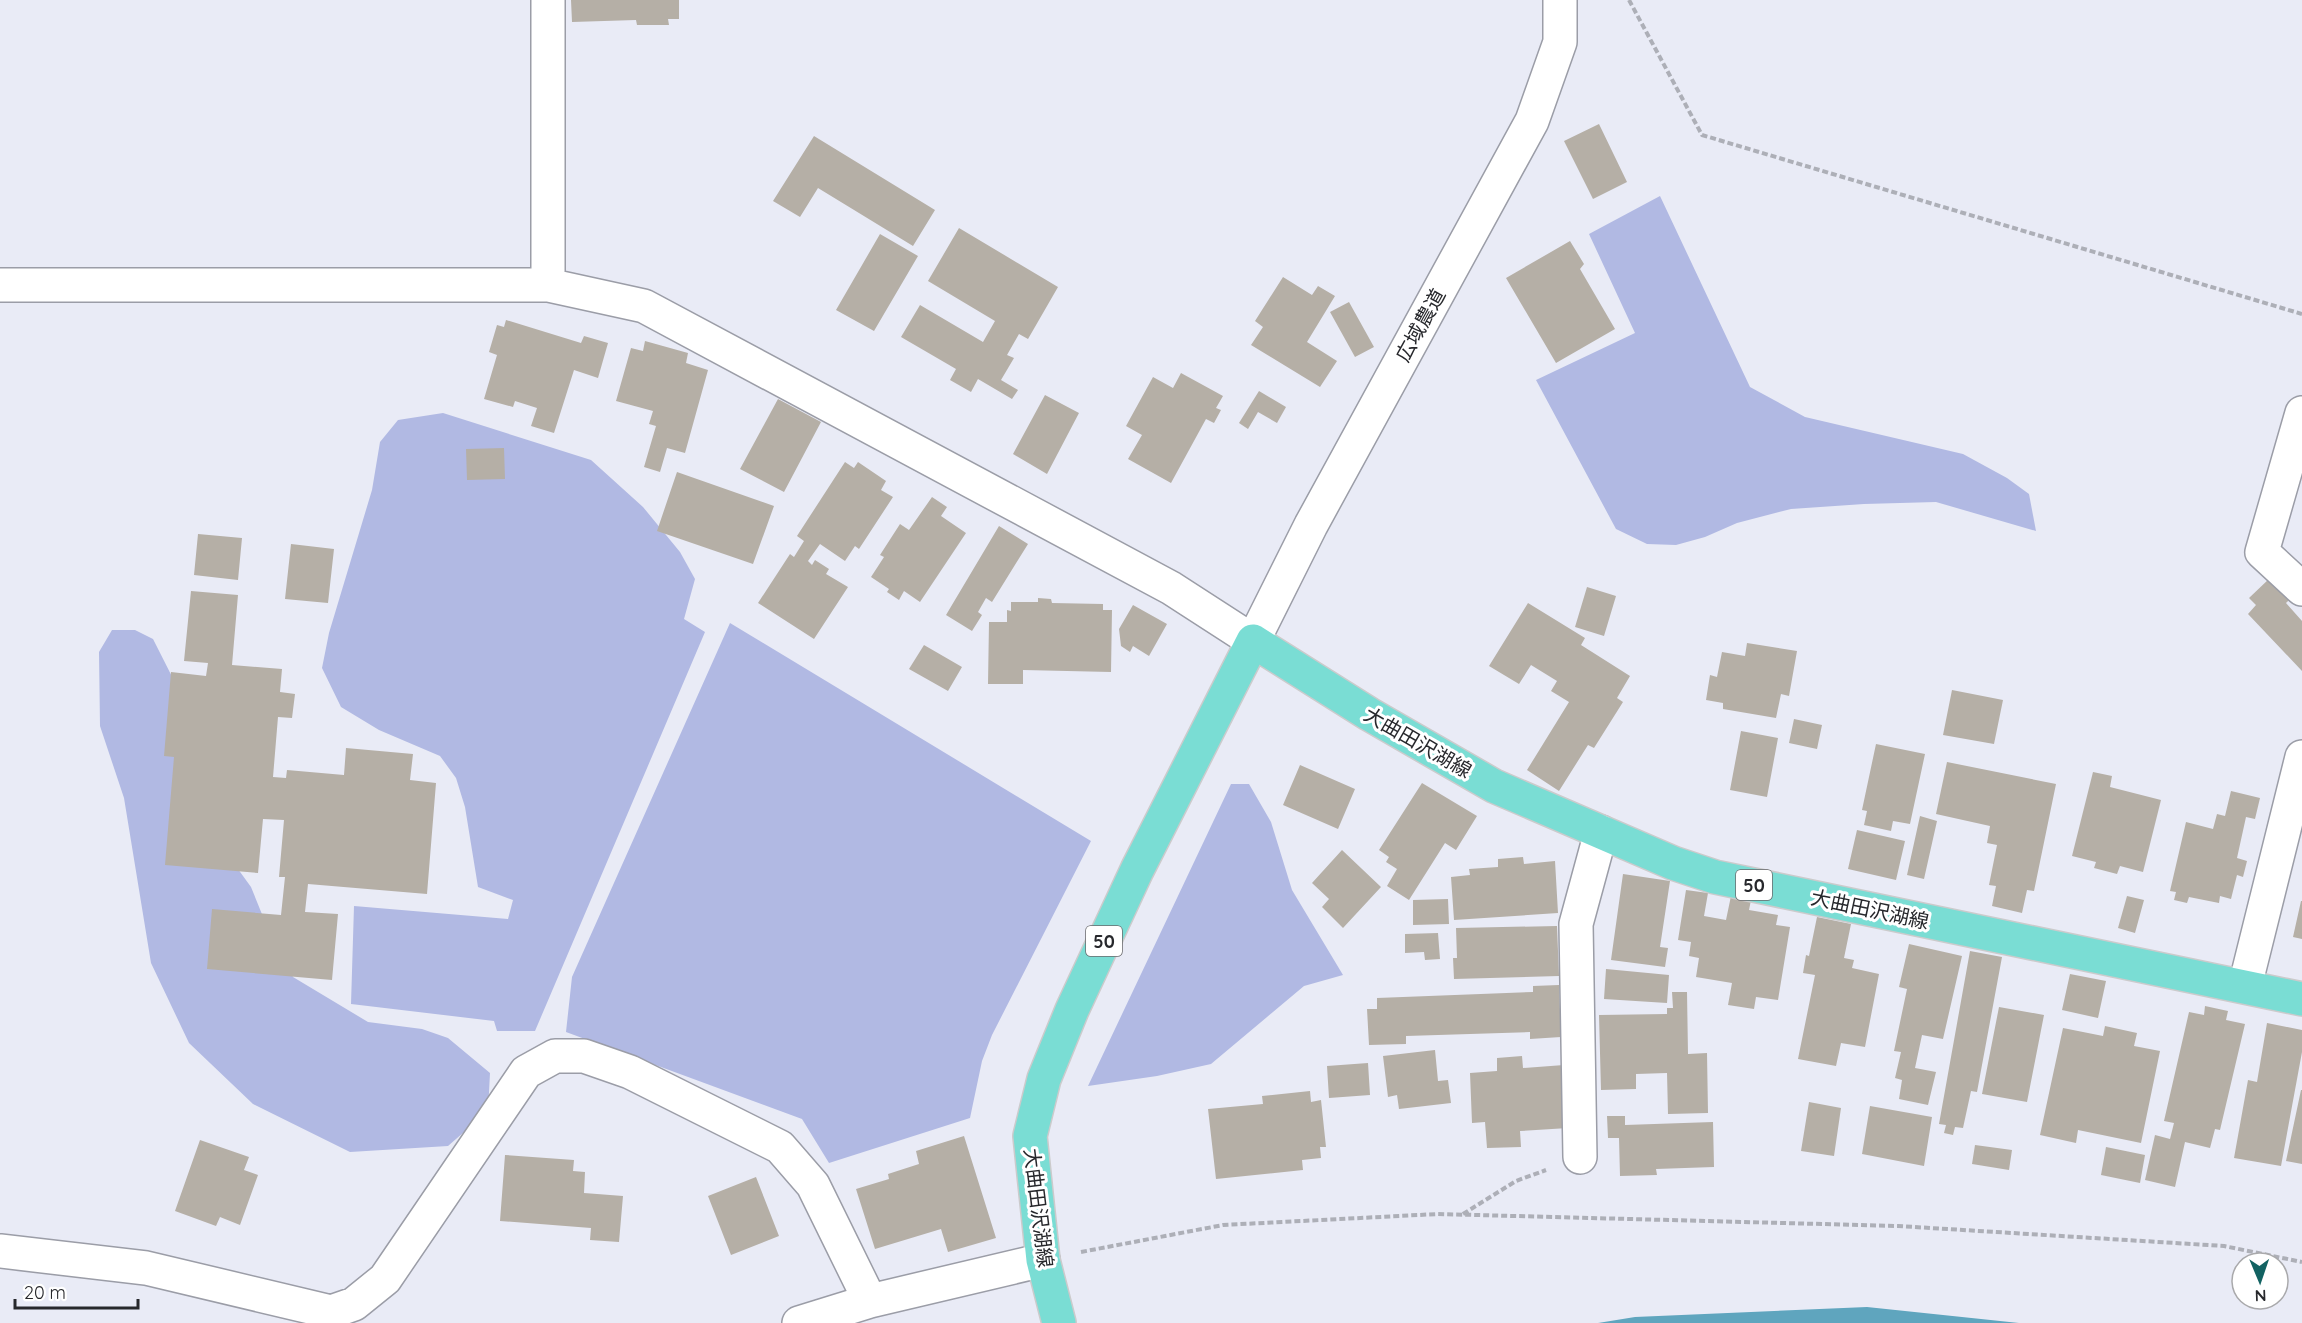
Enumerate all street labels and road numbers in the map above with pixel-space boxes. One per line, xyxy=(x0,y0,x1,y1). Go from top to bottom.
street label: 広域農道 xyxy=(1390,284,1450,366)
street label: 大曲田沢湖線 xyxy=(1360,701,1476,783)
road number: 50 xyxy=(1736,870,1772,900)
street label: 大曲田沢湖線 xyxy=(1809,884,1931,934)
road number: 50 xyxy=(1086,926,1122,956)
street label: 大曲田沢湖線 xyxy=(1019,1147,1059,1269)

